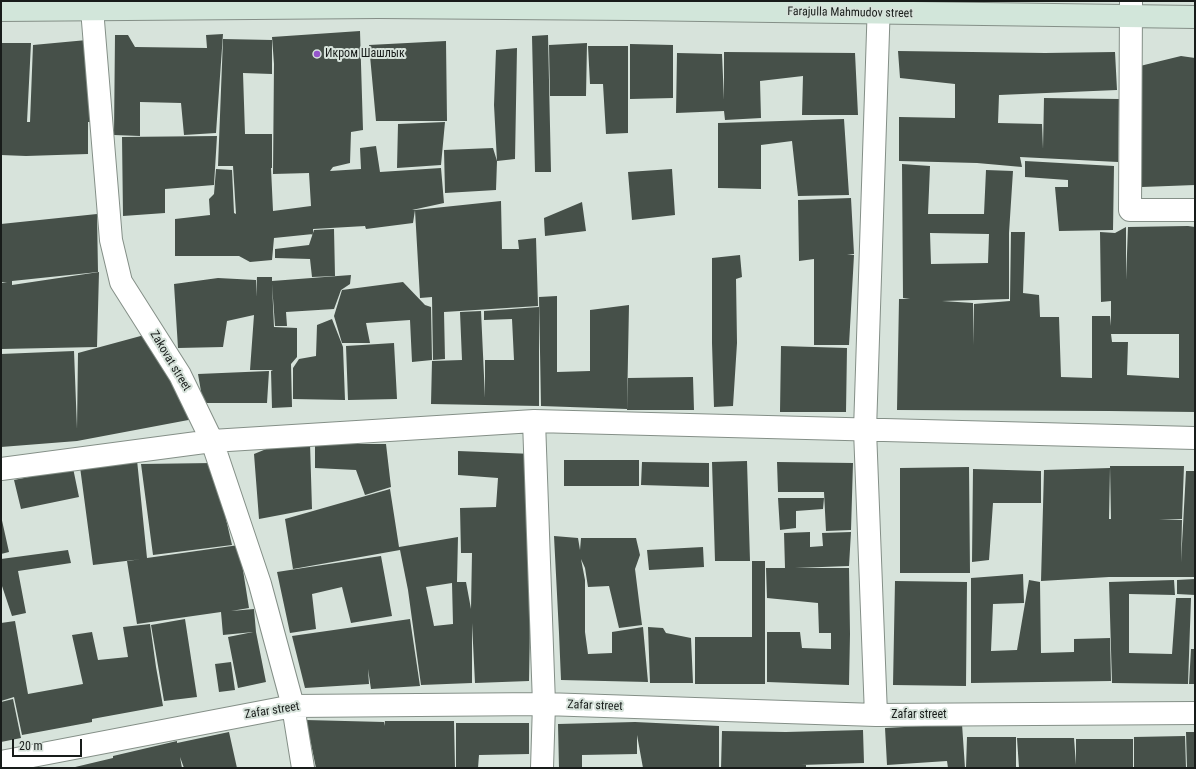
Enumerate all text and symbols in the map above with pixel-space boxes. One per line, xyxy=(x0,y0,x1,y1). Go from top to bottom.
street label: Farajulla Mahmudov street xyxy=(787,5,913,21)
place label: Икром Шашлык xyxy=(325,47,405,61)
marker: Икром Шашлык xyxy=(312,49,322,59)
street label: Zakovat street xyxy=(146,328,194,394)
street label: Zafar street xyxy=(567,698,623,714)
street label: Zafar street xyxy=(244,700,300,722)
street label: Zafar street xyxy=(891,708,947,722)
scale bar xyxy=(14,731,84,757)
text: 20 m xyxy=(19,739,43,753)

